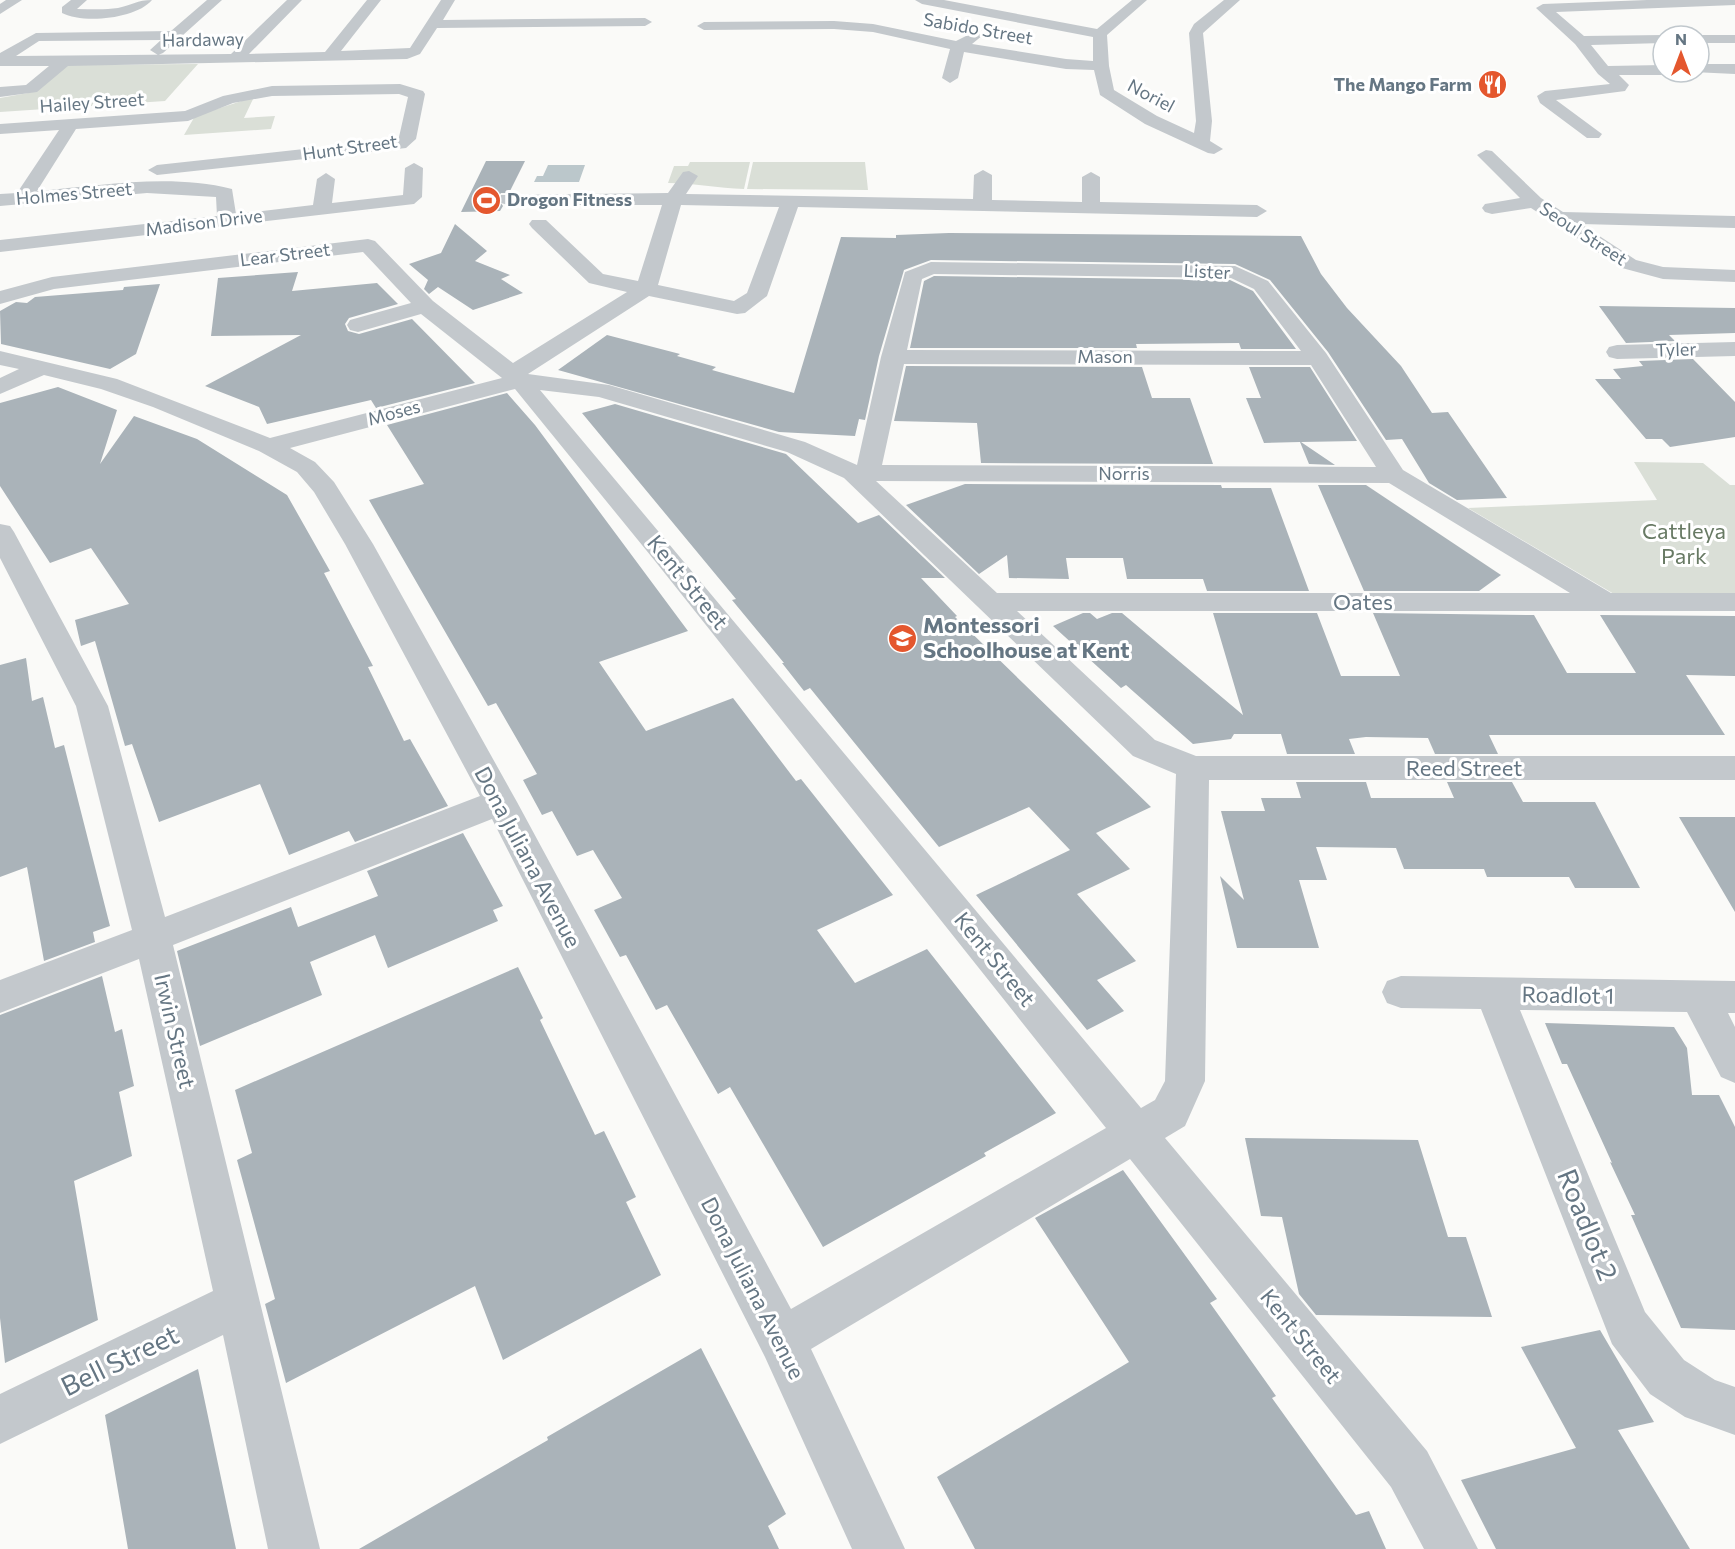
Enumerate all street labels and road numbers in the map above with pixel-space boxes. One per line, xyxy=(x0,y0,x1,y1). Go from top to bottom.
street label: Sabido Street xyxy=(922,8,1035,48)
street label: Hardaway xyxy=(162,27,244,51)
street label: Noriel xyxy=(1124,74,1179,117)
street label: Hailey Street xyxy=(39,87,145,117)
street label: Hunt Street xyxy=(301,129,399,165)
street label: Holmes Street xyxy=(15,177,133,209)
street label: Seoul Street xyxy=(1536,197,1631,270)
street label: Madison Drive xyxy=(144,204,264,240)
street label: Lear Street xyxy=(239,238,331,270)
street label: Lister xyxy=(1183,259,1231,283)
street label: Tyler xyxy=(1655,337,1697,361)
street label: Mason xyxy=(1077,345,1133,367)
street label: Moses xyxy=(365,394,422,430)
street label: Norris xyxy=(1098,462,1150,484)
street label: Kent Street xyxy=(642,529,735,634)
street label: Oates xyxy=(1333,588,1393,615)
street label: Reed Street xyxy=(1406,754,1522,781)
street label: Dona Juliana Avenue xyxy=(469,762,587,952)
street label: Kent Street xyxy=(949,906,1042,1011)
street label: Irwin Street xyxy=(149,971,202,1091)
street label: Roadlot 1 xyxy=(1521,980,1615,1009)
street label: Roadlot 2 xyxy=(1551,1164,1626,1285)
street label: Dona Juliana Avenue xyxy=(696,1192,811,1383)
street label: Kent Street xyxy=(1255,1283,1348,1388)
street label: Bell Street xyxy=(55,1317,184,1402)

